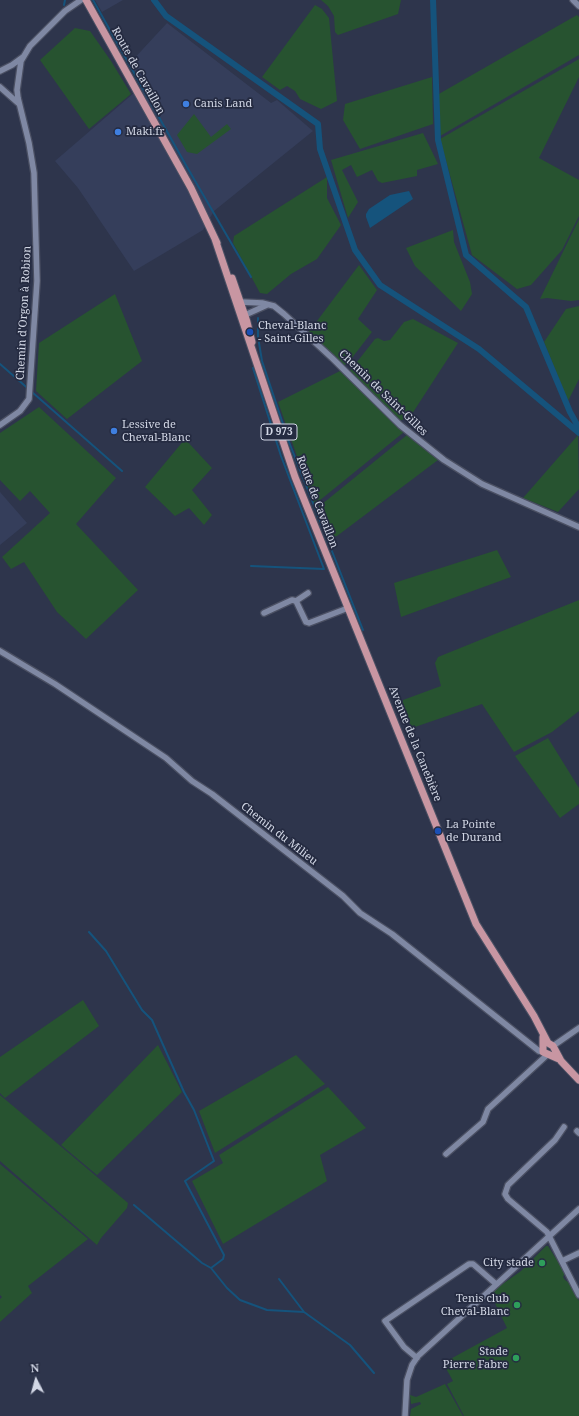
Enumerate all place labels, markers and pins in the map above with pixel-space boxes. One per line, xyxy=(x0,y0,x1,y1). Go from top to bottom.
place label: Canis Land xyxy=(194,97,252,111)
marker: Canis Land xyxy=(181,99,191,109)
place label: Maki.fr xyxy=(126,125,164,139)
marker: Maki.fr xyxy=(113,127,123,137)
place label: Cheval-Blanc - Saint-Gilles xyxy=(258,319,326,345)
marker: Cheval-Blanc - Saint-Gilles xyxy=(245,327,255,337)
place label: Lessive de Cheval-Blanc xyxy=(122,418,190,444)
marker: Lessive de Cheval-Blanc xyxy=(109,426,119,436)
place label: La Pointe de Durand xyxy=(446,818,501,844)
marker: La Pointe de Durand xyxy=(433,826,443,836)
place label: City stade xyxy=(483,1256,534,1270)
marker: City stade xyxy=(537,1258,547,1268)
place label: Tenis club Cheval-Blanc xyxy=(441,1292,509,1318)
marker: Tenis club Cheval-Blanc xyxy=(512,1300,522,1310)
place label: Stade Pierre Fabre xyxy=(443,1345,508,1371)
marker: Stade Pierre Fabre xyxy=(511,1353,521,1363)

